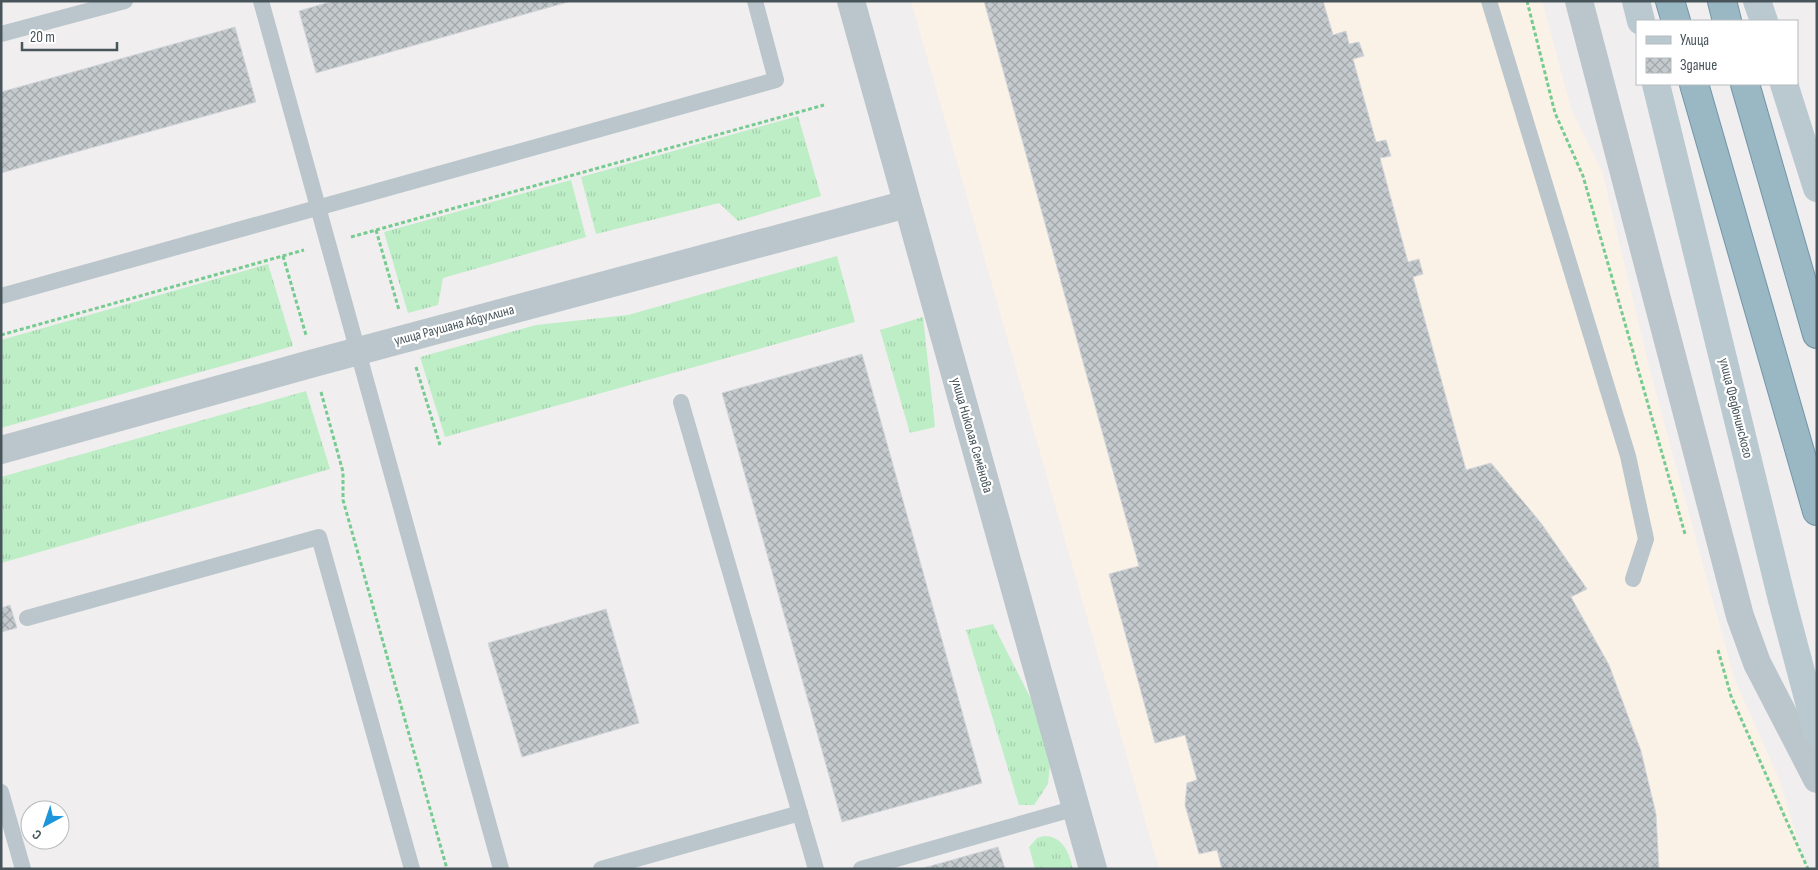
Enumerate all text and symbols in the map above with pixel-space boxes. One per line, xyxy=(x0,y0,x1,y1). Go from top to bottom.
scale bar xyxy=(22,20,118,52)
legend xyxy=(1636,20,1798,85)
text: 20 m xyxy=(30,28,55,47)
text: Улица xyxy=(1680,31,1709,50)
text: Здание xyxy=(1680,56,1717,75)
street label: улица Раушана Абдуллина xyxy=(392,301,516,349)
street label: улица Федюнинского xyxy=(1715,356,1757,460)
street label: улица Николая Семёнова xyxy=(947,375,997,495)
north arrow xyxy=(20,800,70,850)
text: С xyxy=(29,826,45,843)

